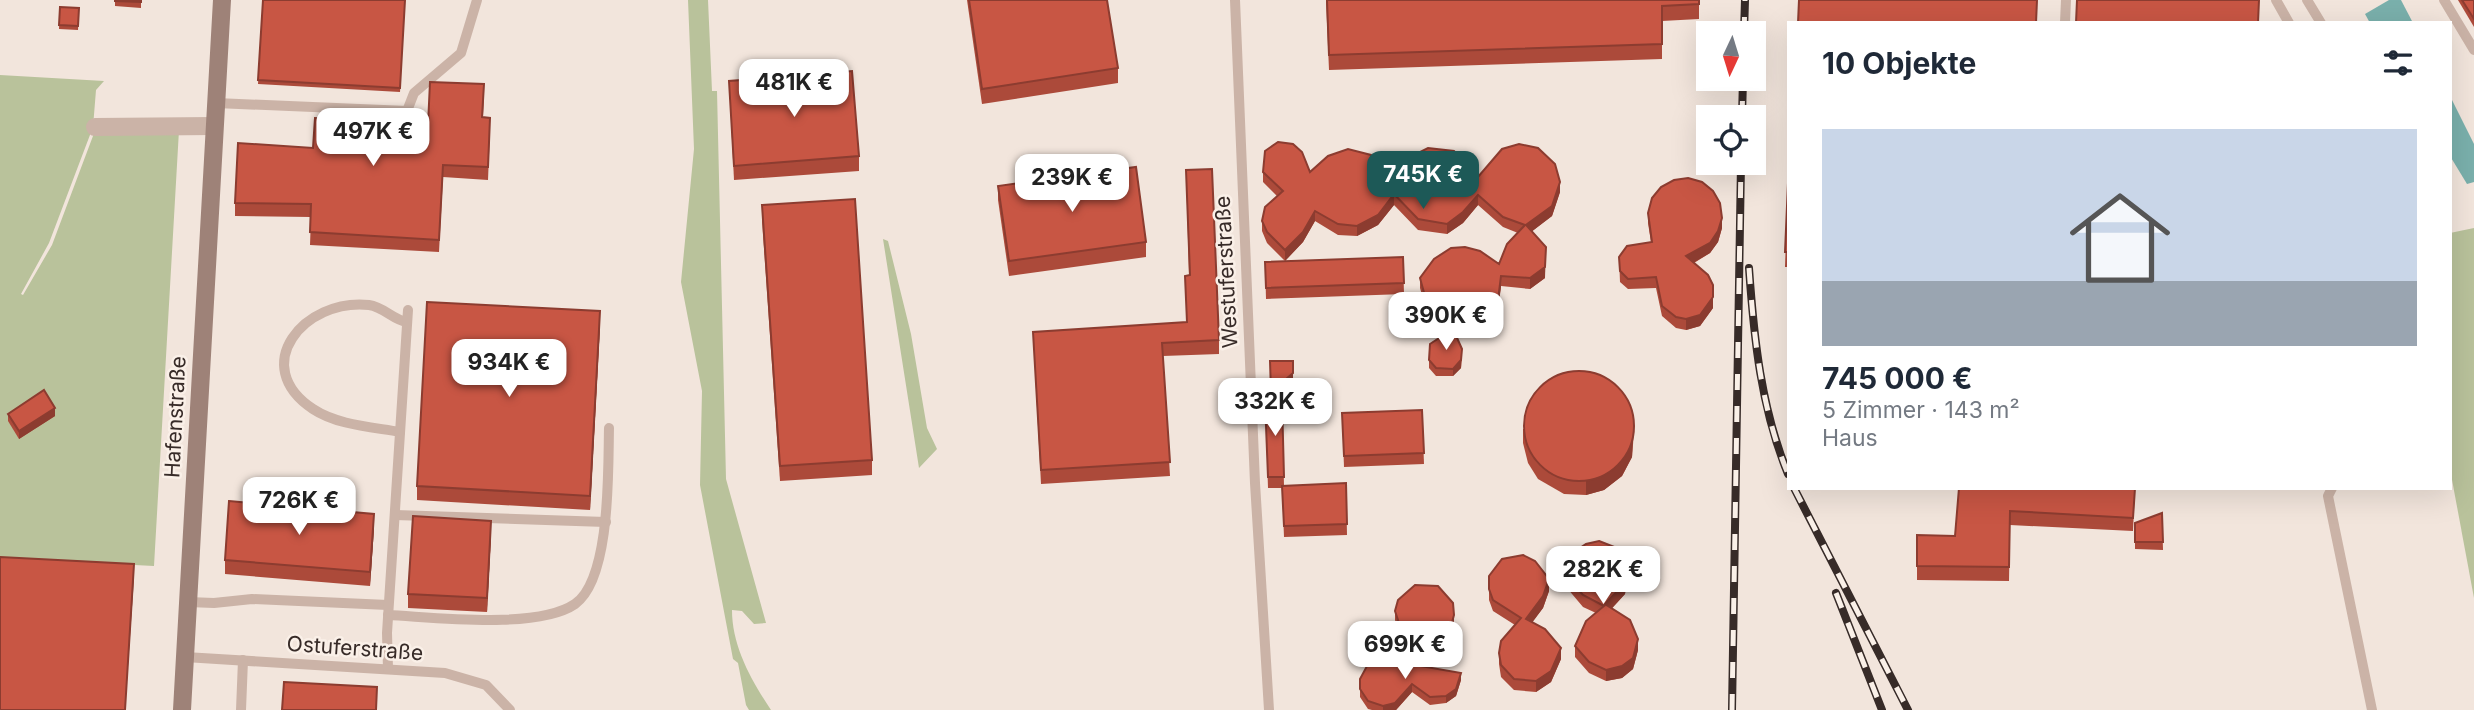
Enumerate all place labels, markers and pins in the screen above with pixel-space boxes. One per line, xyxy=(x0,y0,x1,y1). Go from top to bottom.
pin: 481K € xyxy=(737,60,851,119)
pin: 497K € xyxy=(316,108,430,168)
pin: 745K € xyxy=(1366,152,1480,211)
pin: 239K € xyxy=(1015,154,1129,214)
pin: 390K € xyxy=(1389,292,1503,352)
pin: 934K € xyxy=(452,340,566,399)
pin: 332K € xyxy=(1218,378,1332,438)
pin: 726K € xyxy=(242,477,356,537)
pin: 282K € xyxy=(1546,546,1660,606)
pin: 699K € xyxy=(1348,622,1462,681)

